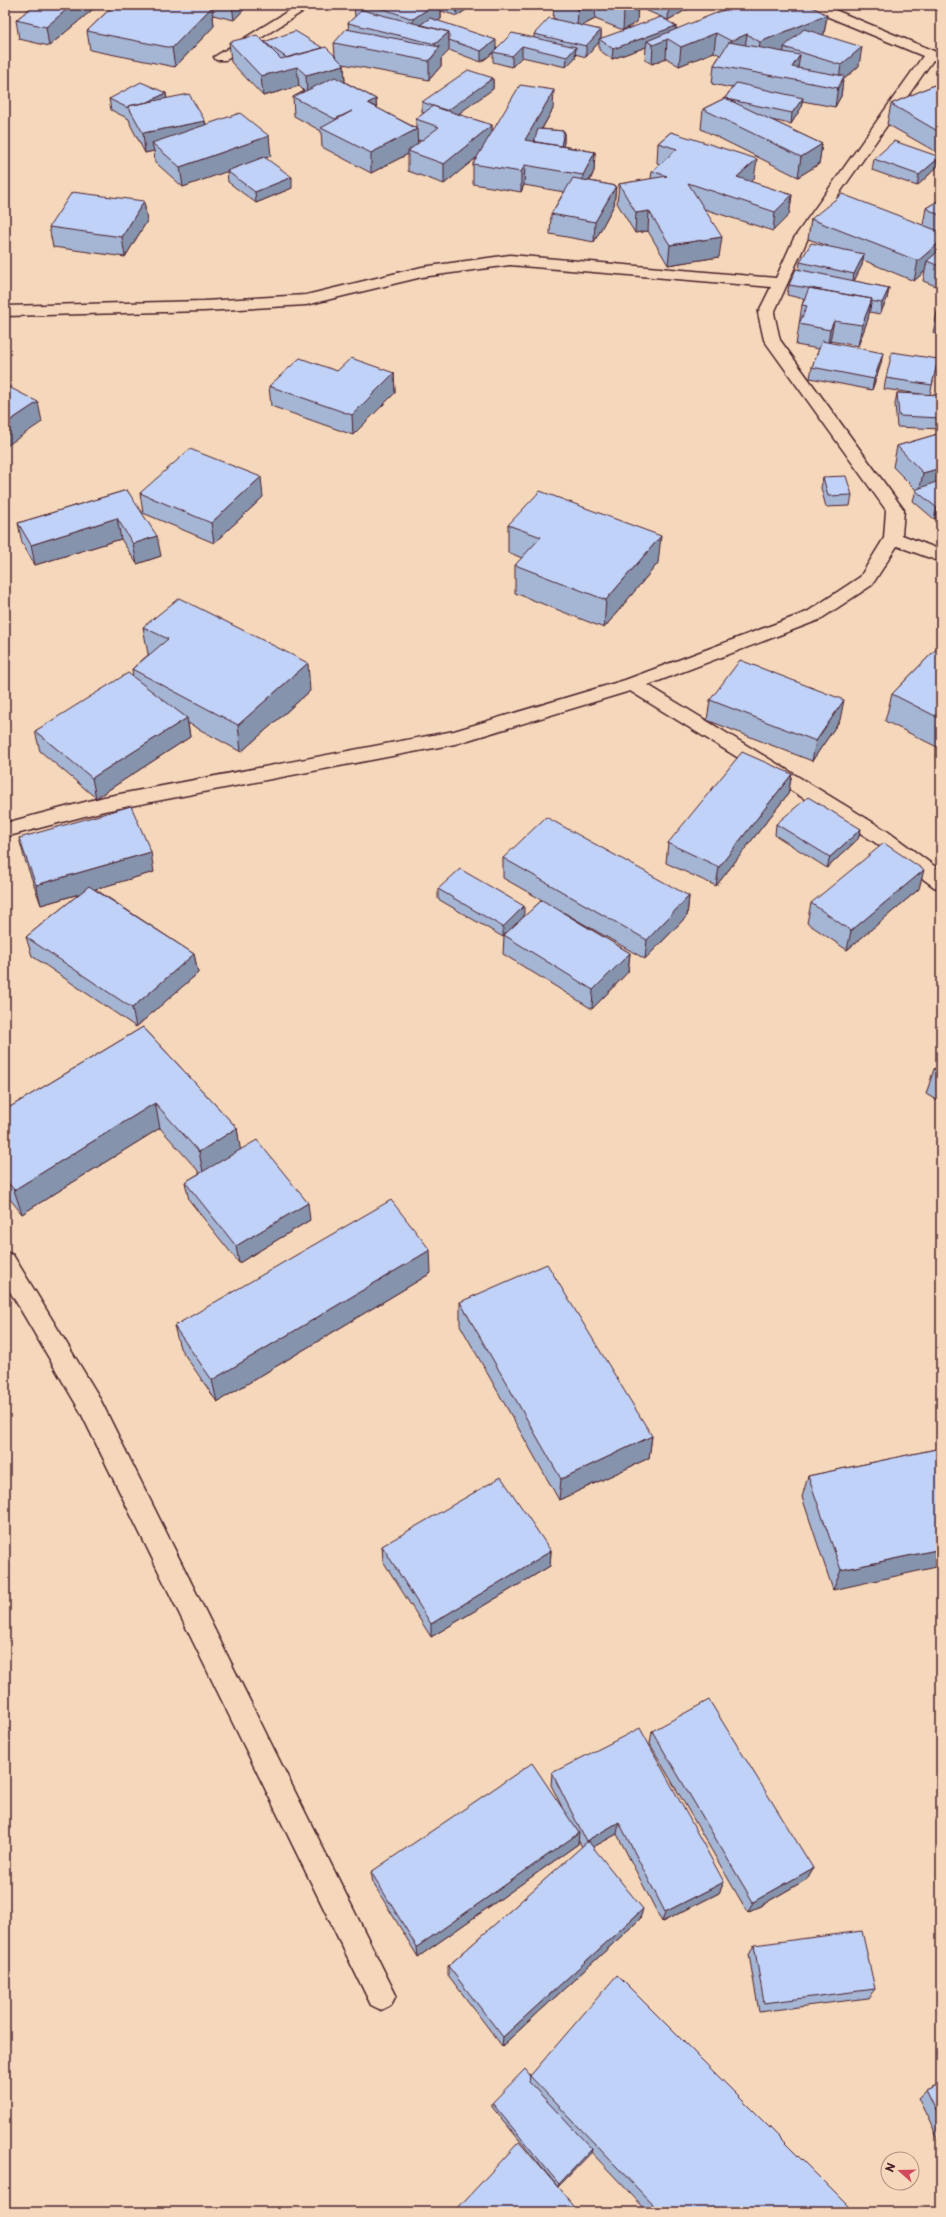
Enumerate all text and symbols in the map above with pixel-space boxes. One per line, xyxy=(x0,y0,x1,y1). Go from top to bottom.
north arrow xyxy=(880,2151,920,2191)
text: N xyxy=(881,2160,900,2174)

